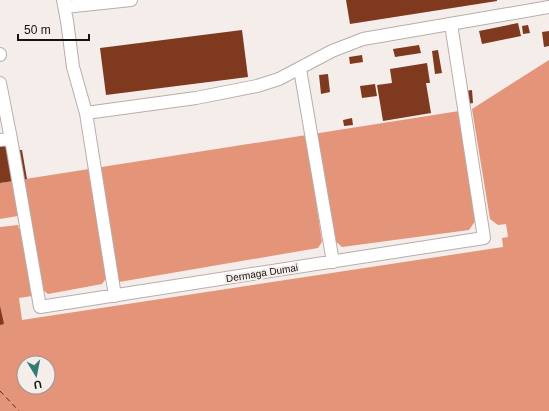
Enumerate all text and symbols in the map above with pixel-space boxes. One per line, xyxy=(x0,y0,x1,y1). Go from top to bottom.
scale bar xyxy=(18,16,89,42)
text: 50 m xyxy=(24,23,51,37)
street label: Dermaga Dumai xyxy=(225,262,299,284)
north arrow xyxy=(16,355,56,395)
text: U xyxy=(33,378,43,391)

